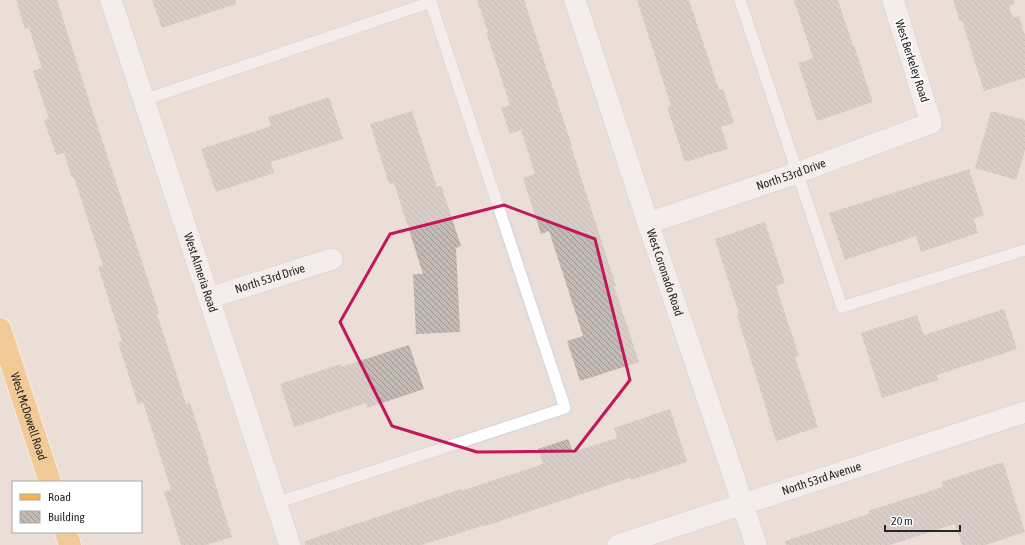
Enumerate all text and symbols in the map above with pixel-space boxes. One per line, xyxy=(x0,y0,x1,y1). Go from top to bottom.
street label: West Berkeley Road xyxy=(892,18,932,104)
street label: North 53rd Drive xyxy=(755,156,828,193)
street label: West Coronado Road xyxy=(644,227,686,318)
street label: West Almeria Road xyxy=(181,231,220,314)
street label: North 53rd Drive xyxy=(233,261,307,296)
street label: West McDowell Road xyxy=(8,371,49,462)
street label: North 53rd Avenue xyxy=(780,459,863,498)
legend xyxy=(12,481,142,533)
text: Road xyxy=(48,490,71,504)
scale bar xyxy=(885,507,960,533)
text: Building xyxy=(48,510,86,524)
text: 20 m xyxy=(891,514,913,528)

